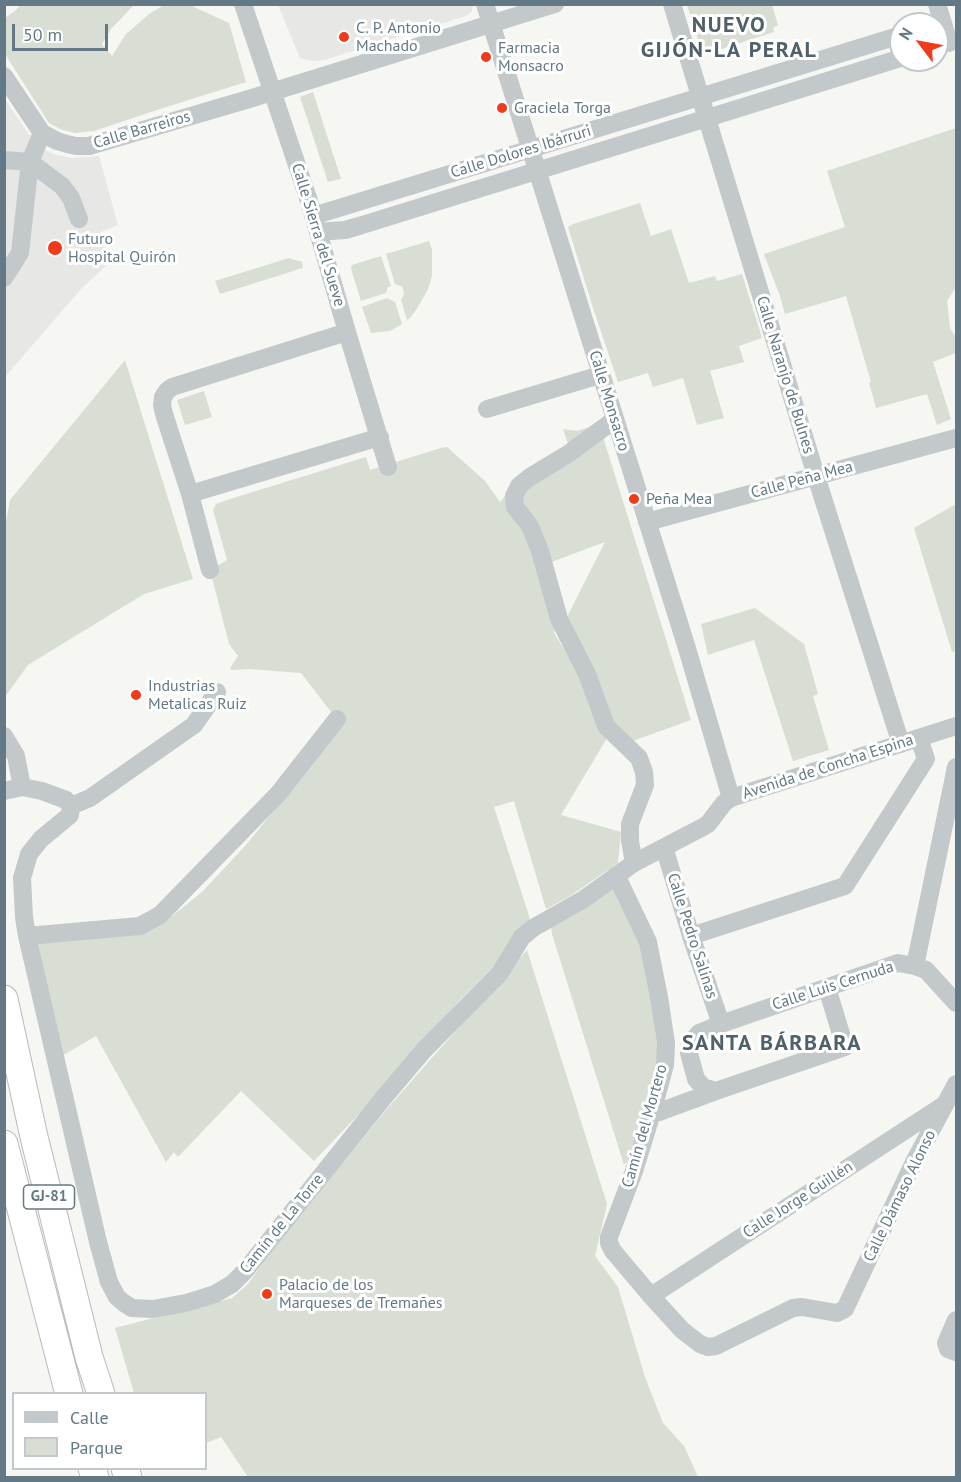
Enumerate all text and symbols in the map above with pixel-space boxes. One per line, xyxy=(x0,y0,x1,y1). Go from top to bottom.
scale bar xyxy=(15,12,111,50)
north arrow xyxy=(889,12,949,72)
district label: NUEVO GIJÓN-LA PERAL xyxy=(641,13,817,64)
place label: C. P. Antonio Machado xyxy=(356,18,441,56)
text: 50 m xyxy=(23,23,62,46)
text: N xyxy=(894,24,917,43)
marker: C. P. Antonio Machado xyxy=(337,30,351,44)
place label: Farmacia Monsacro xyxy=(498,38,564,76)
marker: Farmacia Monsacro xyxy=(479,50,493,64)
place label: Graciela Torga xyxy=(514,98,611,118)
marker: Graciela Torga xyxy=(495,101,509,115)
street label: Calle Barreiros xyxy=(91,107,193,153)
street label: Calle Dolores Ibárruri xyxy=(448,121,594,183)
street label: Calle Sierra del Sueve xyxy=(287,161,349,309)
place label: Futuro Hospital Quirón xyxy=(68,229,176,267)
marker: Futuro Hospital Quirón xyxy=(46,239,64,257)
street label: Calle Naranjo de Bulnes xyxy=(752,294,818,456)
street label: Calle Monsacro xyxy=(585,348,633,454)
street label: Calle Peña Mea xyxy=(749,457,855,503)
place label: Peña Mea xyxy=(646,489,712,509)
marker: Peña Mea xyxy=(627,492,641,506)
place label: Industrias Metalicas Ruiz xyxy=(148,676,247,714)
marker: Industrias Metalicas Ruiz xyxy=(129,688,143,702)
street label: Avenida de Concha Espina xyxy=(740,730,916,804)
street label: Calle Pedro Salinas xyxy=(663,871,721,1001)
street label: Calle Luis Cernuda xyxy=(770,957,896,1015)
district label: SANTA BÁRBARA xyxy=(682,1031,862,1057)
street label: Camín del Mortero xyxy=(618,1062,672,1190)
street label: Calle Dámaso Alonso xyxy=(860,1127,940,1265)
street label: Calle Jorge Guillén xyxy=(739,1157,857,1243)
street label: Camín de La Torre xyxy=(236,1170,328,1278)
road number: GJ-81 xyxy=(23,1185,74,1209)
place label: Palacio de los Marqueses de Tremañes xyxy=(279,1275,443,1313)
marker: Palacio de los Marqueses de Tremañes xyxy=(260,1287,274,1301)
legend xyxy=(12,1392,207,1470)
text: Calle xyxy=(70,1406,109,1429)
text: Parque xyxy=(70,1436,123,1459)

